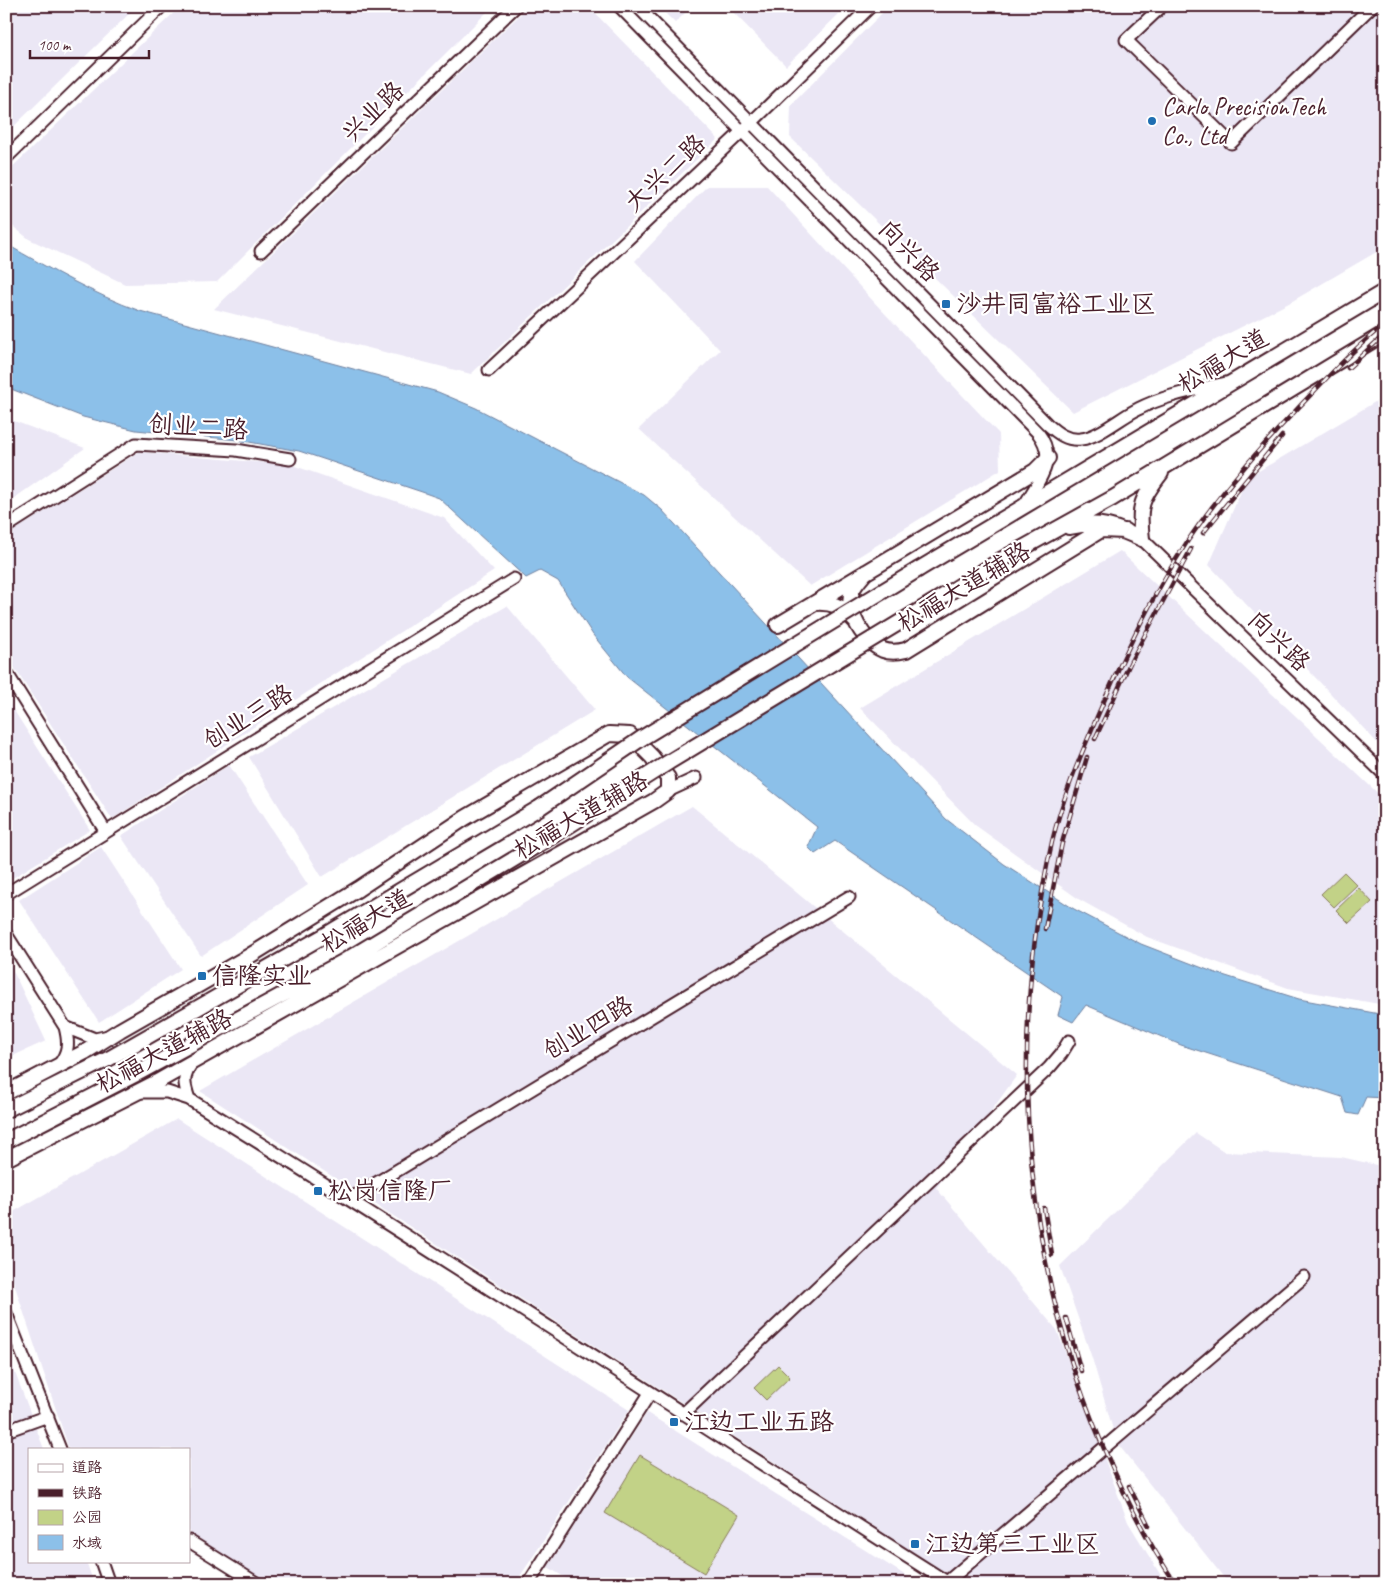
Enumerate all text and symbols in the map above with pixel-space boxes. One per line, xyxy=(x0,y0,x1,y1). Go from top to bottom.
scale bar xyxy=(30,28,149,60)
text: 100 m xyxy=(38,36,72,55)
street label: 兴业路 xyxy=(335,74,411,150)
place label: Carlo PrecisionTech Co., Ltd xyxy=(1162,91,1328,152)
marker: Carlo PrecisionTech Co., Ltd xyxy=(1146,115,1158,127)
street label: 大兴二路 xyxy=(618,127,712,219)
street label: 向兴路 xyxy=(871,213,947,289)
place label: 沙井同富裕工业区 xyxy=(956,288,1156,320)
marker: 沙井同富裕工业区 xyxy=(940,298,952,310)
street label: 松福大道 xyxy=(1172,322,1274,400)
street label: 创业二路 xyxy=(147,408,249,446)
street label: 松福大道辅路 xyxy=(891,535,1037,639)
street label: 向兴路 xyxy=(1241,603,1317,679)
street label: 创业三路 xyxy=(197,677,299,757)
street label: 松福大道辅路 xyxy=(508,764,654,866)
street label: 松福大道 xyxy=(315,882,417,960)
place label: 信隆实业 xyxy=(212,960,312,992)
marker: 信隆实业 xyxy=(196,970,208,982)
street label: 创业四路 xyxy=(537,989,639,1067)
street label: 松福大道辅路 xyxy=(90,1002,238,1100)
place label: 松岗信隆厂 xyxy=(328,1175,453,1207)
marker: 松岗信隆厂 xyxy=(312,1185,324,1197)
place label: 江边工业五路 xyxy=(684,1406,834,1438)
marker: 江边工业五路 xyxy=(668,1416,680,1428)
legend xyxy=(28,1448,190,1562)
text: 道路 xyxy=(72,1458,102,1477)
text: 铁路 xyxy=(72,1484,102,1503)
text: 公园 xyxy=(72,1508,102,1527)
place label: 江边第三工业区 xyxy=(925,1528,1100,1560)
text: 水域 xyxy=(72,1534,102,1553)
marker: 江边第三工业区 xyxy=(909,1538,921,1550)

